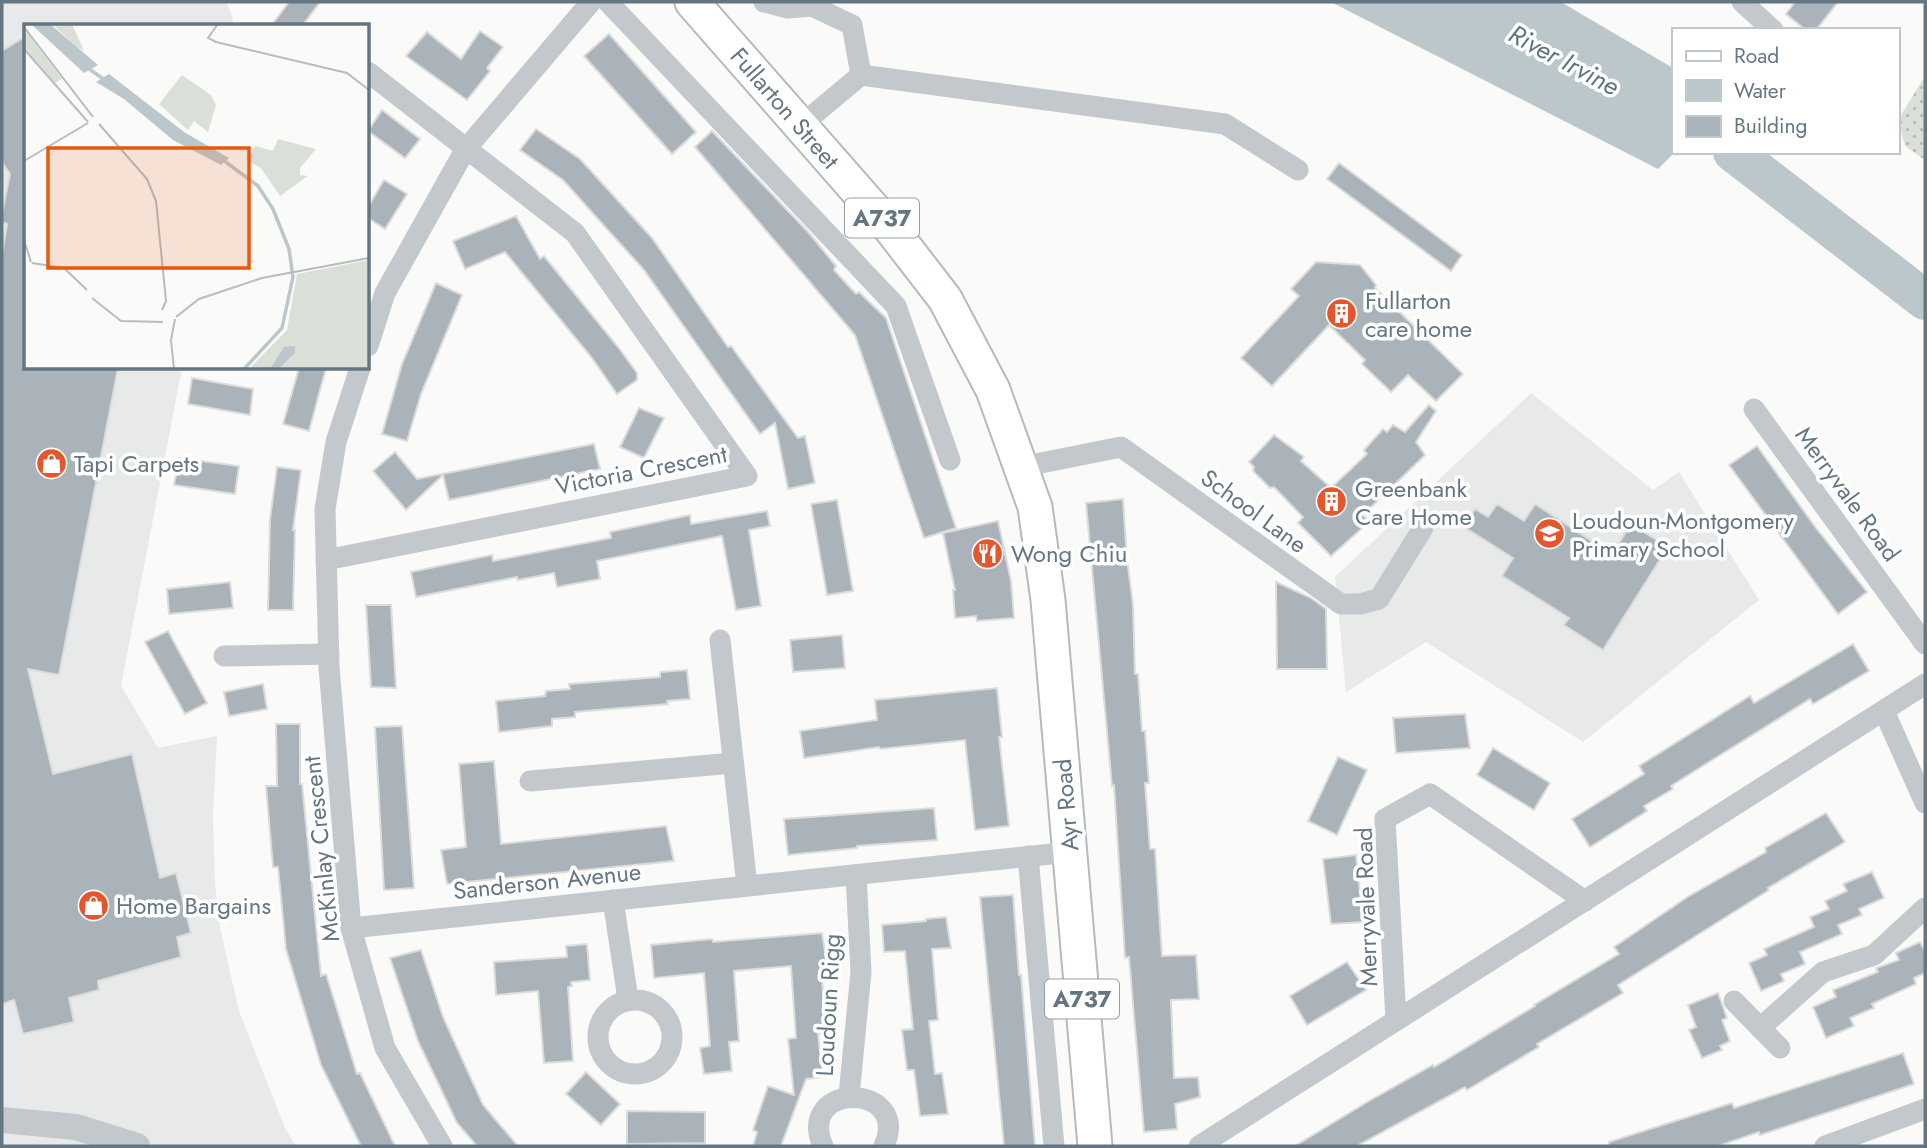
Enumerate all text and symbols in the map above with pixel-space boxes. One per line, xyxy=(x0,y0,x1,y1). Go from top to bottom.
water label: River Irvine xyxy=(1502,15,1626,105)
inset map xyxy=(24,24,369,369)
legend xyxy=(1672,28,1899,154)
street label: Fullarton Street xyxy=(722,40,848,177)
text: Road xyxy=(1734,41,1779,71)
text: Water xyxy=(1734,76,1787,106)
text: Building xyxy=(1734,111,1807,141)
road number: A737 xyxy=(845,198,919,238)
place label: Fullarton care home xyxy=(1365,283,1472,346)
building icon: Fullarton care home xyxy=(1325,297,1359,331)
street label: Merryvale Road xyxy=(1787,419,1909,569)
street label: Victoria Crescent xyxy=(552,436,730,504)
shop icon: Tapi Carpets xyxy=(34,446,68,480)
place label: Tapi Carpets xyxy=(74,446,199,481)
street label: School Lane xyxy=(1194,461,1314,561)
place label: Greenbank Care Home xyxy=(1355,471,1472,534)
building icon: Greenbank Care Home xyxy=(1315,485,1349,519)
place label: Loudoun-Montgomery Primary School xyxy=(1572,503,1794,566)
school or university icon: Loudoun-Montgomery Primary School xyxy=(1532,517,1566,551)
restaurant icon: Wong Chiu xyxy=(971,536,1005,570)
place label: Wong Chiu xyxy=(1011,536,1127,571)
street label: McKinlay Crescent xyxy=(294,754,348,944)
street label: Ayr Road xyxy=(1045,757,1087,853)
street label: Merryvale Road xyxy=(1346,827,1386,987)
street label: Sanderson Avenue xyxy=(451,854,643,908)
shop icon: Home Bargains xyxy=(76,888,110,922)
place label: Home Bargains xyxy=(116,888,271,923)
street label: Loudoun Rigg xyxy=(807,933,849,1077)
road number: A737 xyxy=(1045,980,1119,1018)

